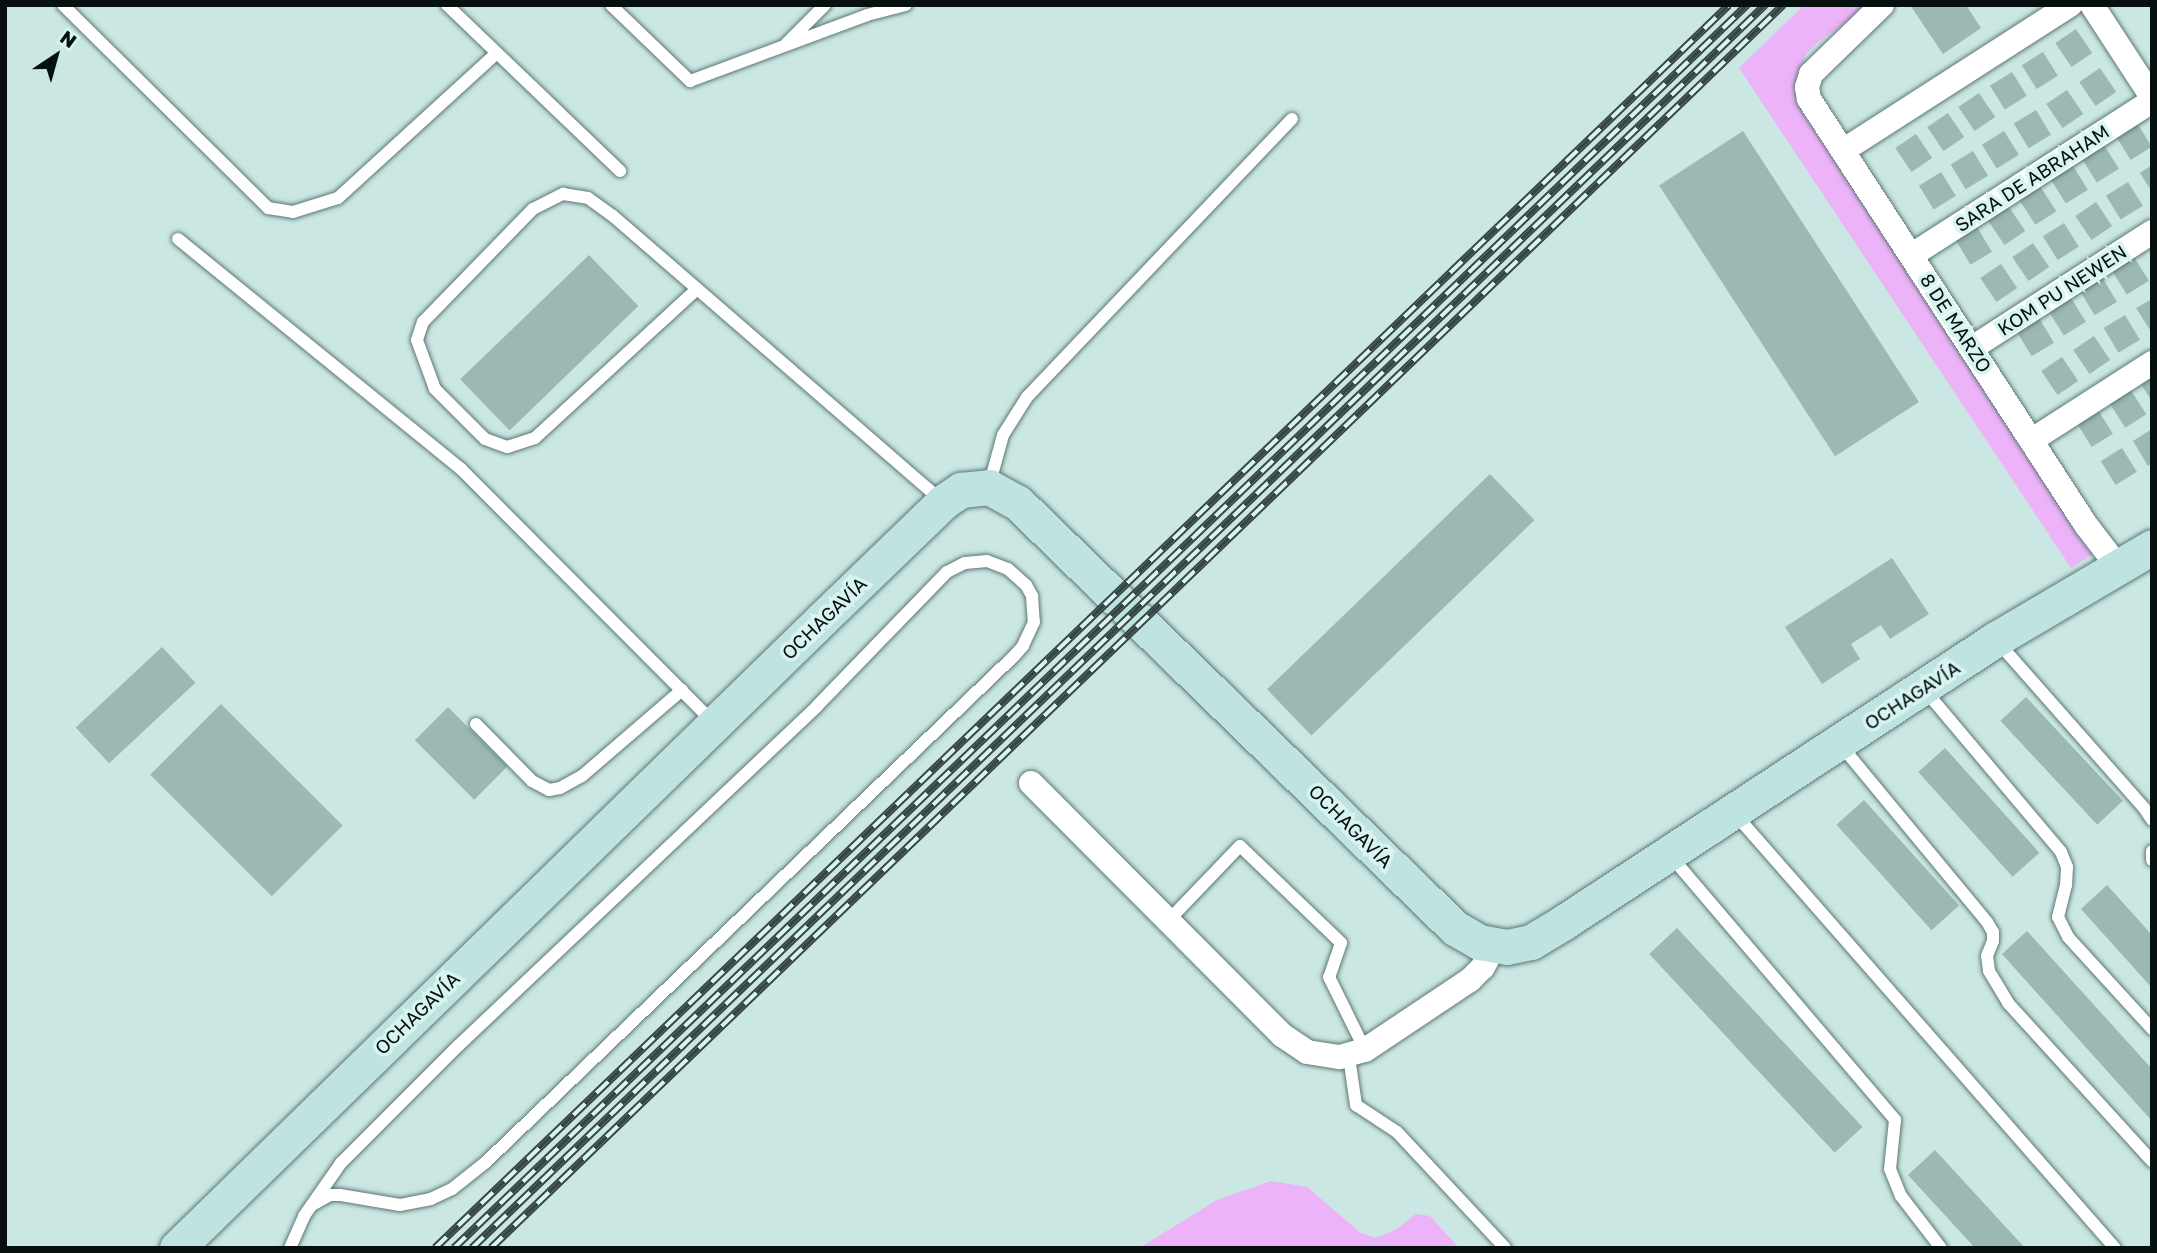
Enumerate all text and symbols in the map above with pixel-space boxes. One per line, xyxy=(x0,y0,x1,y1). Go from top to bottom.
north arrow xyxy=(21,21,91,91)
text: N xyxy=(56,25,81,52)
street label: SARA DE ABRAHAM xyxy=(1951,120,2113,236)
street label: KOM PU NEWEN xyxy=(1993,240,2131,340)
street label: 8 DE MARZO xyxy=(1916,269,1996,377)
street label: OCHAGAVÍA xyxy=(777,572,871,664)
street label: OCHAGAVÍA xyxy=(1860,656,1964,734)
street label: OCHAGAVÍA xyxy=(1304,779,1398,873)
street label: OCHAGAVÍA xyxy=(370,967,464,1059)

